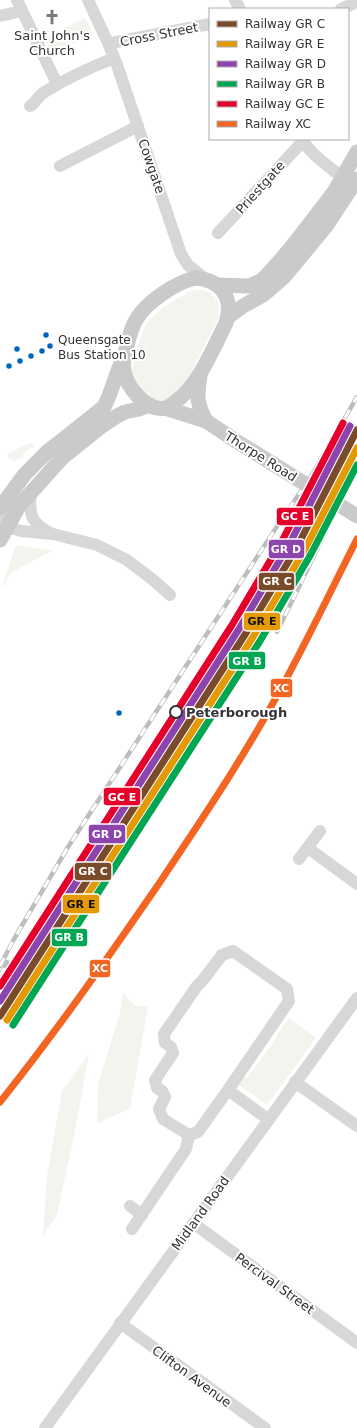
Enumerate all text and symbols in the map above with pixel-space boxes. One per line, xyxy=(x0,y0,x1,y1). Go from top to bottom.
church icon: Saint John's Church xyxy=(43,8,61,26)
legend xyxy=(209,8,349,140)
text: Railway GR C xyxy=(245,17,325,31)
street label: Cross Street xyxy=(119,20,199,49)
place label: Saint John's Church xyxy=(14,28,90,58)
text: Railway GR E xyxy=(245,37,324,51)
text: Railway GR D xyxy=(245,57,326,71)
text: Railway GR B xyxy=(245,77,325,91)
text: Railway GC E xyxy=(245,97,324,111)
text: Railway XC xyxy=(245,117,311,131)
street label: Cowgate xyxy=(135,137,168,196)
street label: Priestgate xyxy=(233,158,288,217)
unlabelled marker xyxy=(41,330,51,340)
place label: Queensgate Bus Station 10 xyxy=(58,333,146,362)
marker: Queensgate Bus Station 10 xyxy=(45,341,55,351)
unlabelled marker xyxy=(12,344,22,354)
unlabelled marker xyxy=(37,346,47,356)
unlabelled marker xyxy=(26,351,36,361)
unlabelled marker xyxy=(15,356,25,366)
unlabelled marker xyxy=(4,361,14,371)
street label: Thorpe Road xyxy=(221,428,300,485)
line badge: GC E xyxy=(276,507,314,526)
text: GC E xyxy=(281,510,309,523)
line badge: GR D xyxy=(268,539,305,559)
text: GR D xyxy=(271,543,301,556)
line badge: GR C xyxy=(258,572,295,591)
text: GR C xyxy=(262,575,292,588)
line badge: GR E xyxy=(243,612,281,631)
text: GR E xyxy=(248,615,276,628)
line badge: GR B xyxy=(228,651,266,670)
text: GR B xyxy=(232,655,262,668)
line badge: XC xyxy=(270,678,293,698)
text: XC xyxy=(273,682,289,695)
marker: Peterborough xyxy=(169,705,183,719)
place label: Peterborough xyxy=(186,705,287,720)
unlabelled marker xyxy=(114,708,124,718)
line badge: GC E xyxy=(103,787,141,806)
text: GC E xyxy=(108,791,136,804)
line badge: GR D xyxy=(88,824,126,844)
text: GR D xyxy=(92,828,122,841)
line badge: GR C xyxy=(74,862,112,881)
text: GR C xyxy=(78,865,108,878)
line badge: GR E xyxy=(62,894,100,914)
text: GR E xyxy=(67,898,95,911)
line badge: GR B xyxy=(51,928,88,947)
text: GR B xyxy=(54,931,84,944)
line badge: XC xyxy=(89,959,111,978)
text: XC xyxy=(92,962,108,975)
street label: Midland Road xyxy=(169,1173,232,1253)
street label: Percival Street xyxy=(232,1250,317,1317)
street label: Clifton Avenue xyxy=(149,1343,234,1410)

